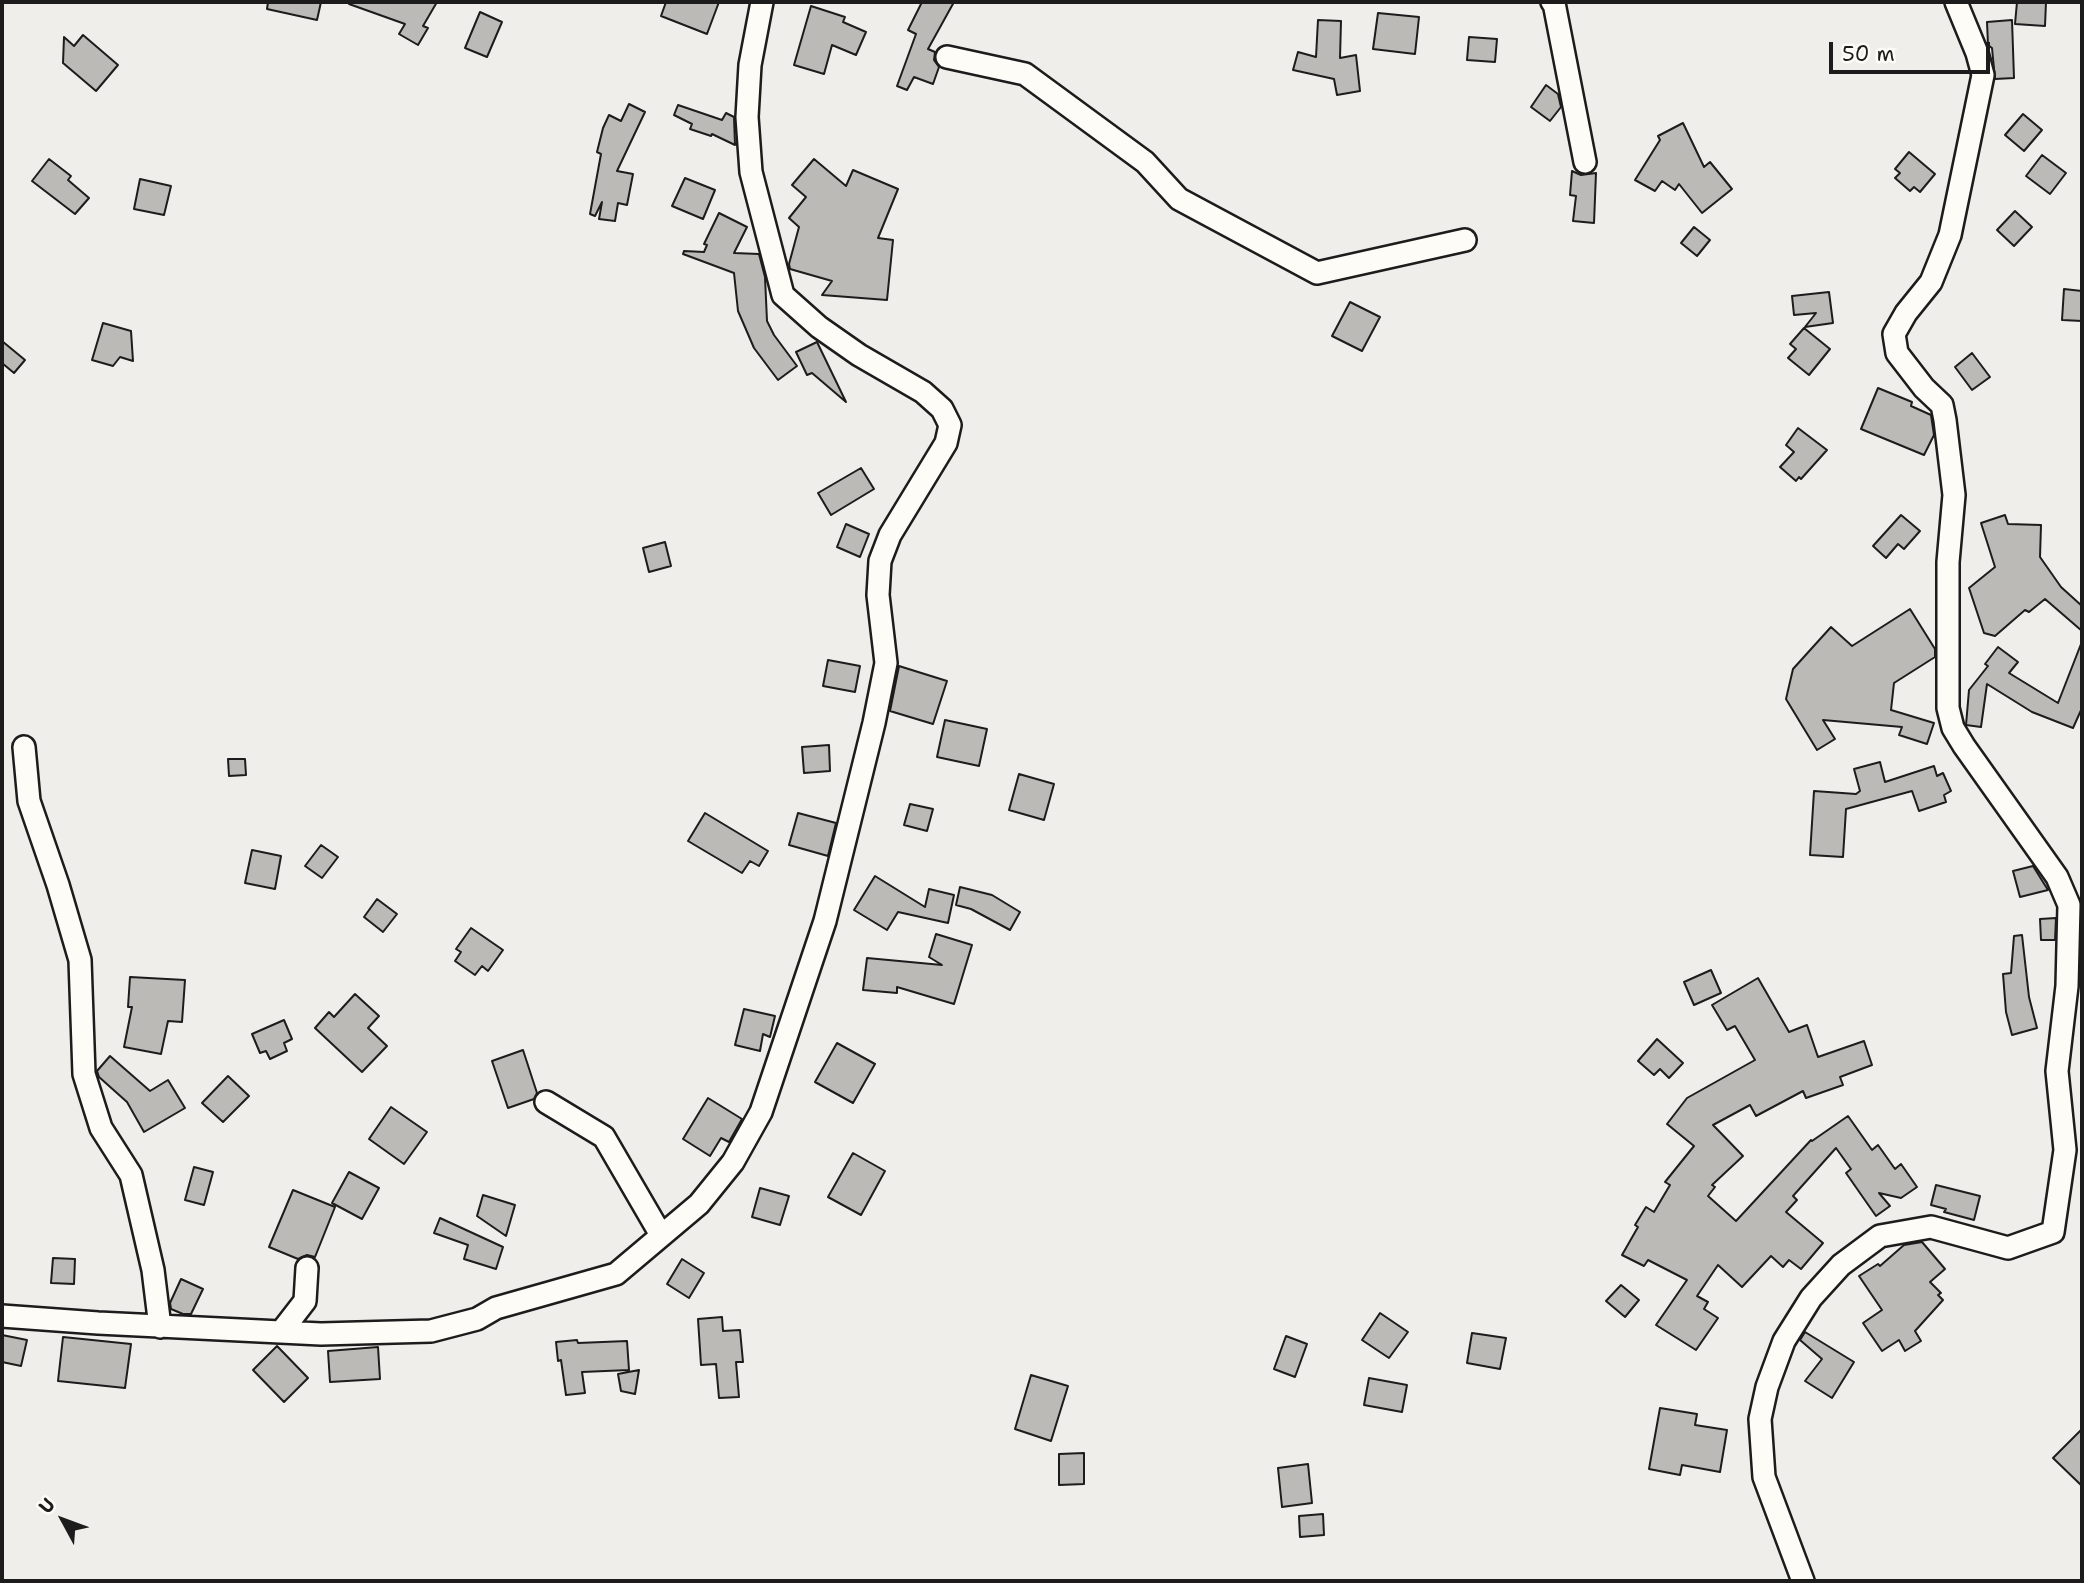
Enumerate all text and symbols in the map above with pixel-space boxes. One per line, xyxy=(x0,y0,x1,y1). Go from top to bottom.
scale bar xyxy=(1832,28,1993,72)
text: 50 m xyxy=(1842,40,1895,68)
north arrow xyxy=(28,1485,98,1555)
text: U xyxy=(33,1493,60,1519)

